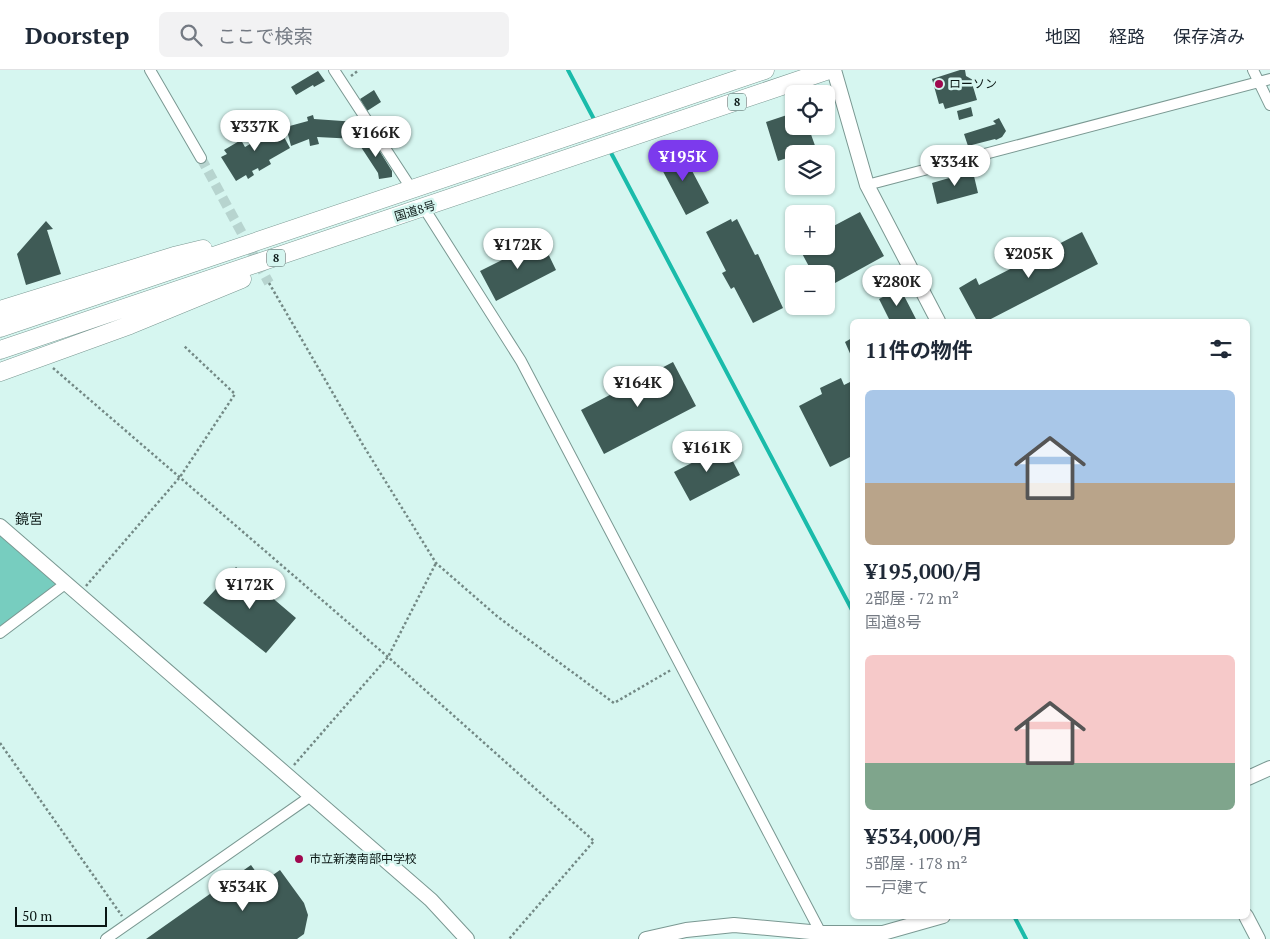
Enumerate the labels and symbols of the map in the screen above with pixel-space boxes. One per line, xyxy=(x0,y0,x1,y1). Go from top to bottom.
place label: ローソン xyxy=(949,76,997,91)
marker: ローソン xyxy=(933,78,945,90)
road number: 8 xyxy=(728,94,746,111)
pin: ¥337K xyxy=(220,109,290,152)
pin: ¥166K xyxy=(341,116,411,158)
pin: ¥195K xyxy=(648,140,718,182)
pin: ¥334K xyxy=(920,144,990,187)
street label: 国道8号 xyxy=(392,197,437,224)
pin: ¥172K xyxy=(483,228,553,270)
pin: ¥205K xyxy=(994,236,1064,279)
road number: 8 xyxy=(267,250,285,267)
pin: ¥280K xyxy=(862,264,932,307)
pin: ¥164K xyxy=(603,366,673,408)
pin: ¥161K xyxy=(672,430,742,473)
district label: 鏡宮 xyxy=(15,509,43,528)
pin: ¥172K xyxy=(215,568,285,610)
place label: 市立新湊南部中学校 xyxy=(309,851,417,866)
marker: 市立新湊南部中学校 xyxy=(293,853,305,865)
pin: ¥534K xyxy=(208,870,278,912)
scale bar xyxy=(15,904,108,927)

